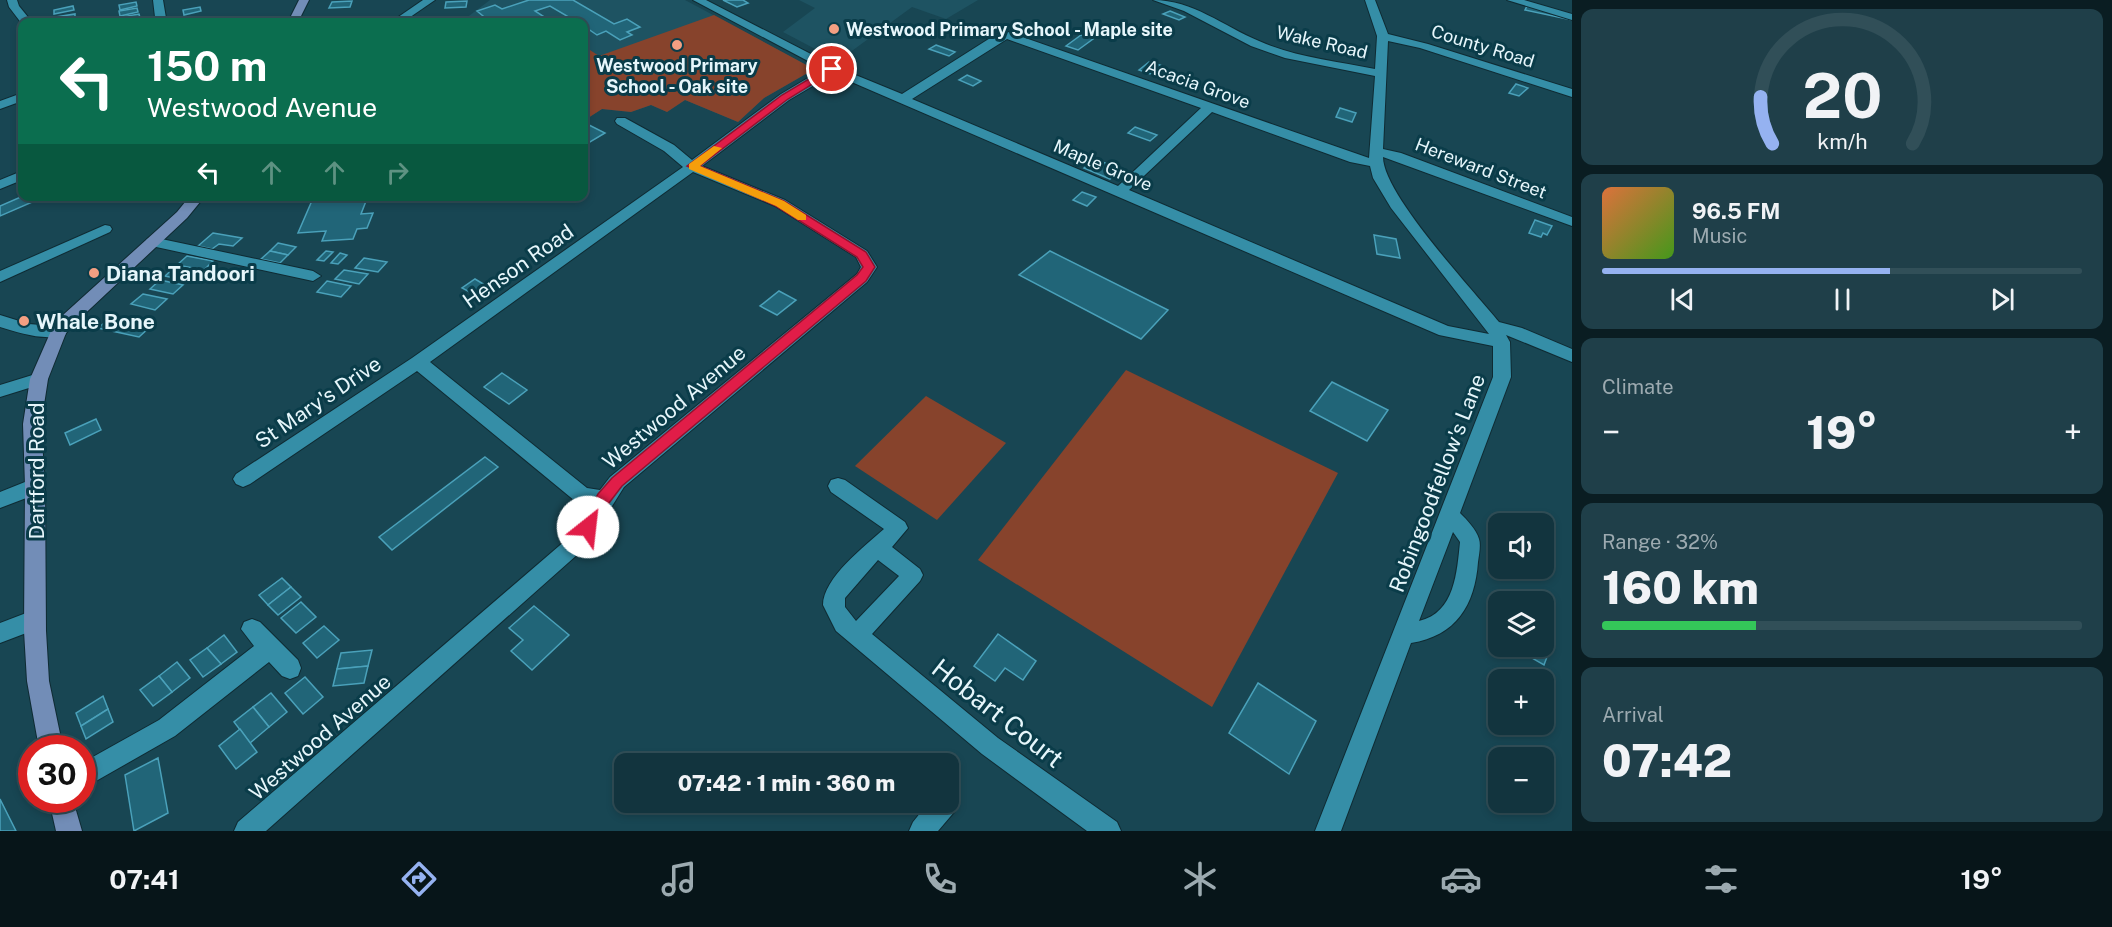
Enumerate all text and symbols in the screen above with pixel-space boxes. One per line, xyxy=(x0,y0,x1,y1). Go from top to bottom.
place label: Westwood Primary School - Maple site xyxy=(846,19,1173,40)
street label: County Road xyxy=(1429,20,1537,72)
street label: Wake Road xyxy=(1274,21,1370,63)
marker: Westwood Primary School - Maple site xyxy=(827,22,841,36)
marker: Westwood Primary School - Oak site xyxy=(670,38,684,52)
text: 150 m xyxy=(147,41,267,90)
icon: left xyxy=(48,42,126,120)
pin xyxy=(806,43,857,94)
icon: arrive xyxy=(815,52,848,85)
place label: Westwood Primary School - Oak site xyxy=(596,55,758,97)
street label: Acacia Grove xyxy=(1143,55,1253,113)
text: 20 xyxy=(1802,59,1882,132)
text: Westwood Avenue xyxy=(147,91,377,123)
text: km/h xyxy=(1817,129,1867,154)
street label: Hereward Street xyxy=(1412,133,1550,203)
street label: Maple Grove xyxy=(1050,135,1156,195)
icon: left xyxy=(192,156,225,189)
icon: ahead xyxy=(255,156,288,189)
icon: ahead xyxy=(318,156,351,189)
icon: right xyxy=(381,156,414,189)
text: 96.5 FM xyxy=(1692,198,1780,224)
street label: Henson Road xyxy=(458,219,578,313)
text: Music xyxy=(1692,224,1747,248)
place label: Diana Tandoori xyxy=(106,261,255,286)
marker: Diana Tandoori xyxy=(87,266,101,280)
icon: previous xyxy=(1666,283,1699,316)
icon: pause xyxy=(1826,283,1859,316)
icon: next xyxy=(1986,283,2019,316)
place label: Whale Bone xyxy=(36,309,155,334)
marker: Whale Bone xyxy=(17,314,31,328)
street label: Westwood Avenue xyxy=(597,340,751,474)
street label: St Mary's Drive xyxy=(250,351,386,453)
street label: Robingoodfellow's Lane xyxy=(1384,370,1490,596)
text: Climate xyxy=(1602,375,1674,399)
street label: Dartford Road xyxy=(24,403,49,539)
text: 19° xyxy=(1806,406,1878,459)
text: − xyxy=(1602,413,1620,451)
text: + xyxy=(2064,413,2082,451)
position arrow xyxy=(556,495,620,559)
map controls xyxy=(1488,513,1554,813)
button: sound xyxy=(1488,513,1554,579)
text: Range · 32% xyxy=(1602,530,1718,554)
text: 160 km xyxy=(1602,561,1759,614)
button: layers xyxy=(1488,591,1554,657)
street label: Hobart Court xyxy=(926,652,1070,774)
street label: Westwood Avenue xyxy=(244,669,396,805)
button: + xyxy=(1488,669,1554,735)
text: Arrival xyxy=(1602,703,1664,727)
text: 07:42 xyxy=(1602,734,1732,787)
speed limit sign: 30 xyxy=(18,735,96,813)
button: − xyxy=(1488,747,1554,813)
text: 07:42 · 1 min · 360 m xyxy=(678,770,895,796)
icon: directions xyxy=(398,858,440,900)
icon: music xyxy=(658,858,700,900)
icon: phone xyxy=(919,858,961,900)
icon: climate xyxy=(1179,858,1221,900)
icon: car xyxy=(1440,858,1482,900)
icon: filters xyxy=(1700,858,1742,900)
text: 07:41 xyxy=(109,863,180,895)
text: 19° xyxy=(1961,863,2003,895)

